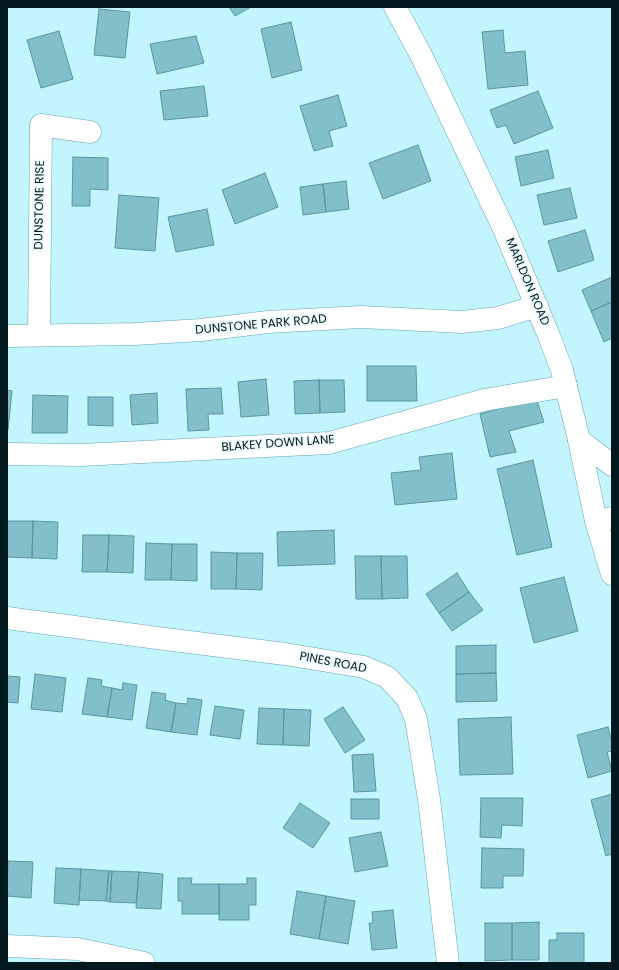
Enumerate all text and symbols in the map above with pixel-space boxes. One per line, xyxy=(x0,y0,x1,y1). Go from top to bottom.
street label: DUNSTONE RISE xyxy=(32,160,48,250)
street label: MARLDON ROAD xyxy=(502,236,552,328)
street label: DUNSTONE PARK ROAD xyxy=(195,312,327,338)
street label: BLAKEY DOWN LANE xyxy=(221,433,335,455)
street label: PINES ROAD xyxy=(298,649,368,677)

